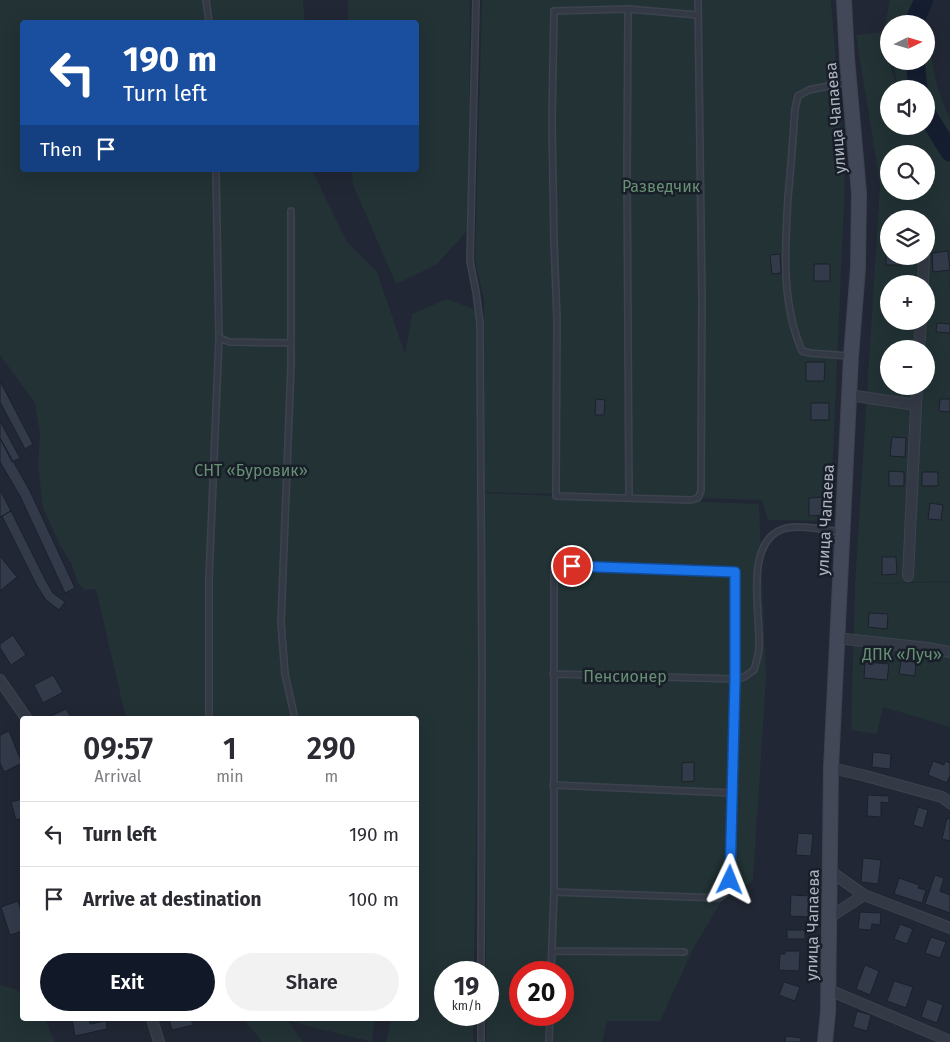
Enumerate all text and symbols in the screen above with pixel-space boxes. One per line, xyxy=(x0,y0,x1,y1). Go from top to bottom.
north arrow xyxy=(880,15,935,70)
map controls xyxy=(880,15,935,395)
text: 190 m xyxy=(123,38,217,80)
icon: left xyxy=(40,40,105,105)
street label: улица Чапаева xyxy=(821,61,850,174)
text: Turn left xyxy=(123,80,207,107)
button: sound xyxy=(880,80,935,135)
icon: arrive xyxy=(92,135,120,163)
text: Then xyxy=(40,138,82,161)
button: search xyxy=(880,145,935,200)
park label: Разведчик xyxy=(622,177,701,196)
button: layers xyxy=(880,210,935,265)
button: + xyxy=(880,275,935,330)
button: − xyxy=(880,340,935,395)
park label: СНТ «Буровик» xyxy=(194,461,308,480)
street label: улица Чапаева xyxy=(813,464,838,576)
pin xyxy=(551,545,593,587)
icon: arrive xyxy=(558,552,586,580)
park label: ДПК «Луч» xyxy=(861,645,942,664)
park label: Пенсионер xyxy=(583,667,667,686)
text: 09:57 xyxy=(83,731,153,767)
text: 1 xyxy=(223,731,237,767)
text: 290 xyxy=(307,731,356,767)
text: Arrival xyxy=(95,767,142,786)
text: min xyxy=(216,767,244,786)
text: m xyxy=(324,767,338,786)
icon: left xyxy=(40,820,68,848)
text: Turn left xyxy=(83,823,157,846)
text: 190 m xyxy=(349,823,399,846)
position arrow xyxy=(703,853,755,905)
street label: улица Чапаева xyxy=(802,869,823,981)
icon: arrive xyxy=(40,885,68,913)
text: Arrive at destination xyxy=(83,888,262,911)
text: 100 m xyxy=(348,888,399,911)
button: Exit xyxy=(40,953,215,1011)
button: Share xyxy=(225,953,399,1011)
speed limit sign: 20 xyxy=(509,961,574,1026)
text: 19 xyxy=(454,972,479,1002)
text: km/h xyxy=(452,999,481,1013)

